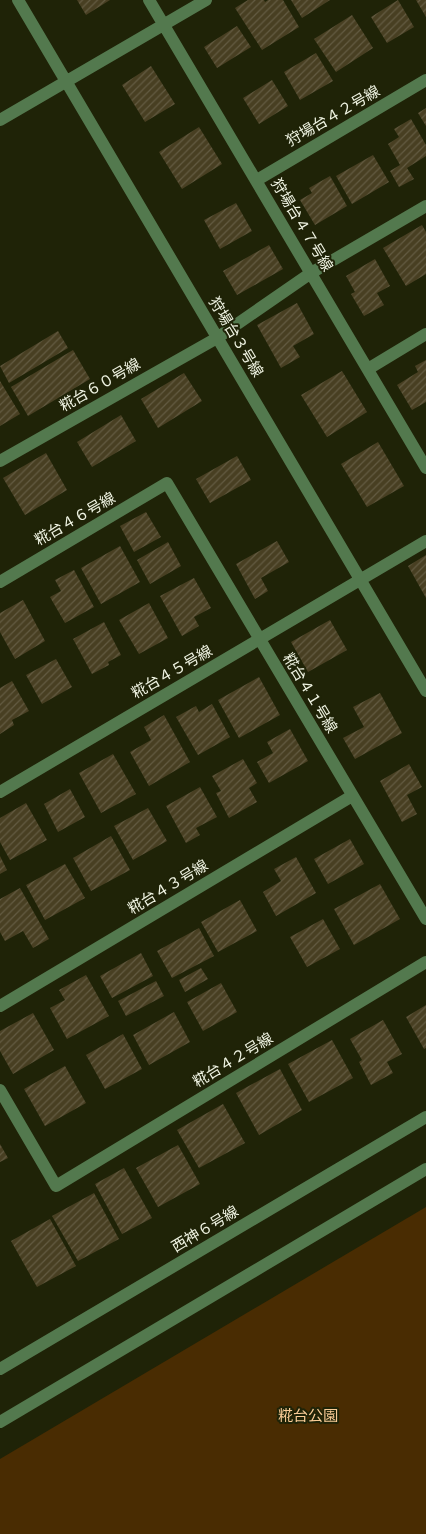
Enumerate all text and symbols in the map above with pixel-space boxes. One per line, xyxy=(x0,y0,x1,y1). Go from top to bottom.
street label: 狩場台４２号線 xyxy=(283,81,383,151)
street label: 狩場台４７号線 xyxy=(266,175,338,275)
street label: 狩場台３号線 xyxy=(204,293,268,381)
street label: 糀台６０号線 xyxy=(56,354,144,416)
street label: 糀台４６号線 xyxy=(31,488,119,550)
street label: 糀台４５号線 xyxy=(128,641,216,703)
street label: 糀台４１号線 xyxy=(278,649,342,737)
street label: 糀台４３号線 xyxy=(124,855,212,919)
street label: 糀台４２号線 xyxy=(189,1028,277,1092)
street label: 西神６号線 xyxy=(168,1201,242,1257)
park label: 糀台公園 xyxy=(278,1406,338,1426)

